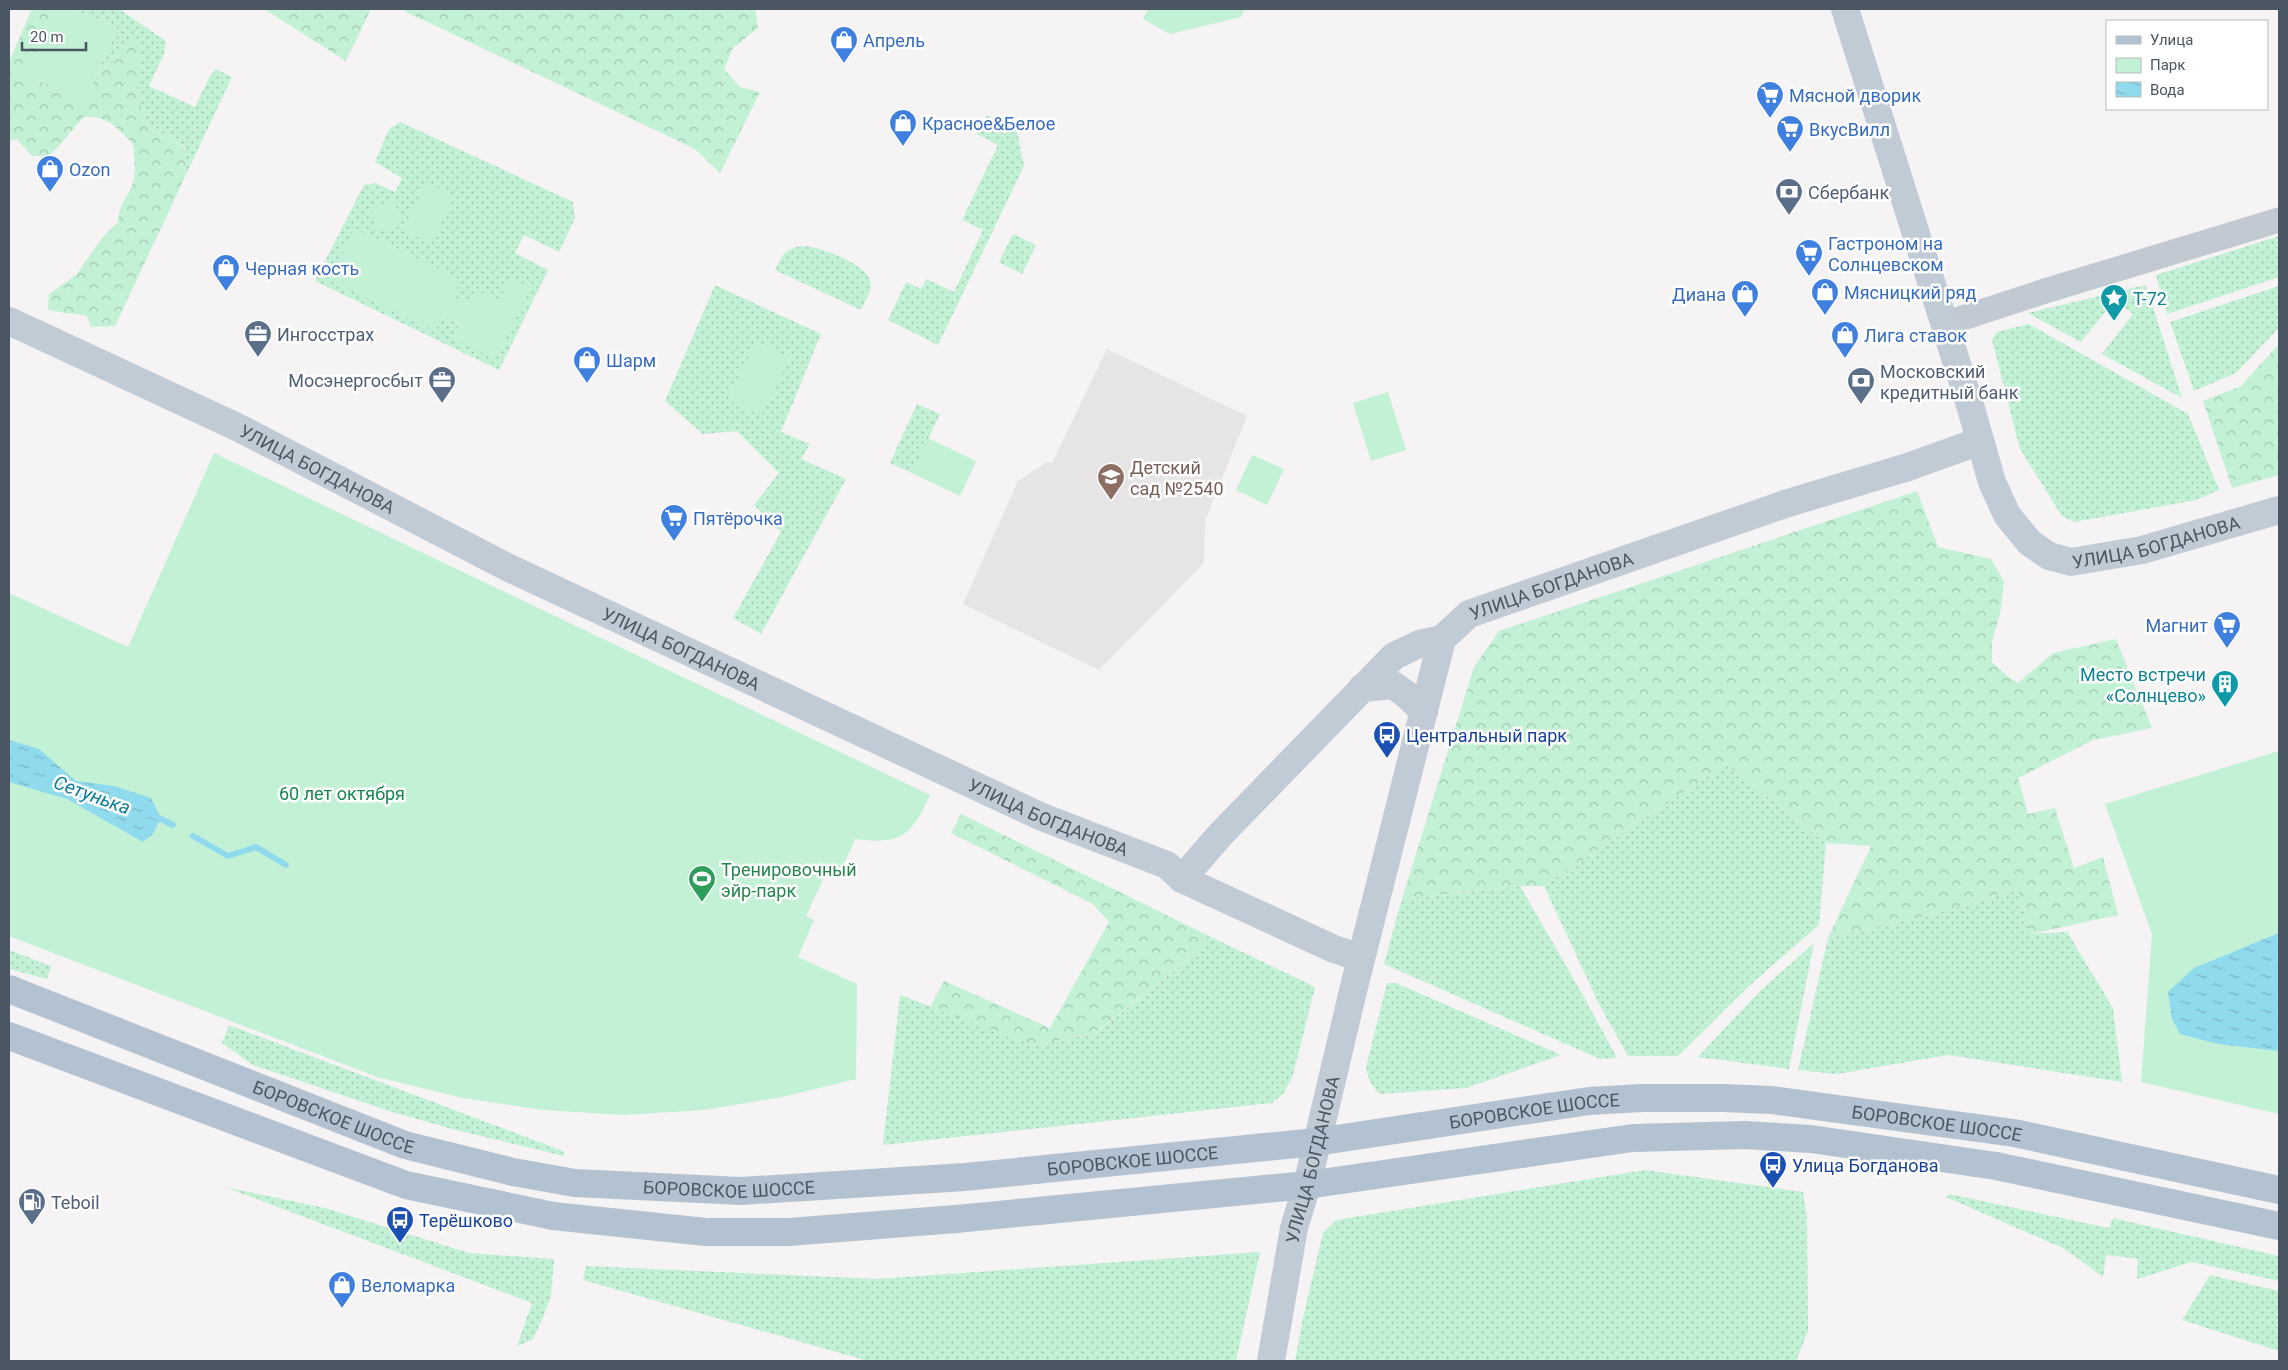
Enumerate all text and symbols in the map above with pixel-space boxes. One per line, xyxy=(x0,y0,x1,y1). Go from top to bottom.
scale bar xyxy=(22,20,86,52)
legend xyxy=(2106,20,2268,110)
shop icon: Апрель xyxy=(829,25,859,64)
text: 20 m xyxy=(30,28,64,46)
place label: Апрель xyxy=(863,30,925,51)
text: Улица xyxy=(2150,31,2193,49)
text: Парк xyxy=(2150,56,2185,74)
supermarket icon: Мясной дворик xyxy=(1755,80,1785,119)
text: Вода xyxy=(2150,81,2185,99)
place label: Мясной дворик xyxy=(1789,85,1921,106)
shop icon: Красное&Белое xyxy=(888,108,918,147)
place label: Красное&Белое xyxy=(922,113,1055,134)
supermarket icon: ВкусВилл xyxy=(1775,114,1805,153)
place label: ВкусВилл xyxy=(1809,119,1890,140)
shop icon: Ozon xyxy=(35,154,65,193)
place label: Ozon xyxy=(69,159,110,180)
bank icon: Сбербанк xyxy=(1774,177,1804,216)
place label: Сбербанк xyxy=(1808,182,1889,203)
place label: Гастроном на Солнцевском xyxy=(1828,233,1944,275)
supermarket icon: Гастроном на Солнцевском xyxy=(1794,238,1824,277)
shop icon: Черная кость xyxy=(211,253,241,292)
place label: Черная кость xyxy=(245,258,359,279)
shop icon: Мясницкий ряд xyxy=(1810,277,1840,316)
shop icon: Диана xyxy=(1730,279,1760,318)
place label: Мясницкий ряд xyxy=(1844,282,1976,303)
place icon: Т-72 xyxy=(2099,283,2129,322)
place label: Диана xyxy=(1672,284,1726,305)
place label: Т-72 xyxy=(2133,288,2167,309)
office icon: Ингосстрах xyxy=(243,319,273,358)
shop icon: Лига ставок xyxy=(1830,320,1860,359)
place label: Ингосстрах xyxy=(277,324,374,345)
place label: Лига ставок xyxy=(1864,325,1967,346)
shop icon: Шарм xyxy=(572,345,602,384)
place label: Шарм xyxy=(606,350,656,371)
place label: Московский кредитный банк xyxy=(1880,361,2019,403)
office icon: Мосэнергосбыт xyxy=(427,365,457,404)
bank icon: Московский кредитный банк xyxy=(1846,366,1876,405)
place label: Мосэнергосбыт xyxy=(288,370,423,391)
street label: УЛИЦА БОГДАНОВА xyxy=(236,420,399,518)
place label: Детский сад №2540 xyxy=(1130,457,1224,499)
school or university icon: Детский сад №2540 xyxy=(1096,462,1126,501)
supermarket icon: Пятёрочка xyxy=(659,503,689,542)
place label: Пятёрочка xyxy=(693,508,783,529)
street label: УЛИЦА БОГДАНОВА xyxy=(2071,511,2242,572)
street label: УЛИЦА БОГДАНОВА xyxy=(1466,547,1636,624)
street label: УЛИЦА БОГДАНОВА xyxy=(599,603,764,695)
supermarket icon: Магнит xyxy=(2212,610,2242,649)
place label: Магнит xyxy=(2146,615,2208,636)
place label: Место встречи «Солнцево» xyxy=(2080,664,2206,706)
building icon: Место встречи «Солнцево» xyxy=(2210,669,2240,708)
bus stop icon: Центральный парк xyxy=(1372,720,1402,759)
place label: Центральный парк xyxy=(1406,725,1567,746)
water label: Сетунька xyxy=(50,771,134,819)
street label: УЛИЦА БОГДАНОВА xyxy=(965,774,1132,860)
park label: 60 лет октября xyxy=(279,783,405,804)
place label: Тренировочный эйр-парк xyxy=(721,859,857,901)
sports icon: Тренировочный эйр-парк xyxy=(687,864,717,903)
street label: УЛИЦА БОГДАНОВА xyxy=(1281,1073,1343,1244)
street label: БОРОВСКОЕ ШОССЕ xyxy=(250,1076,417,1157)
street label: БОРОВСКОЕ ШОССЕ xyxy=(1448,1089,1620,1132)
street label: БОРОВСКОЕ ШОССЕ xyxy=(1850,1101,2024,1145)
street label: БОРОВСКОЕ ШОССЕ xyxy=(1046,1141,1219,1179)
bus stop icon: Улица Богданова xyxy=(1758,1150,1788,1189)
place label: Улица Богданова xyxy=(1792,1155,1939,1176)
street label: БОРОВСКОЕ ШОССЕ xyxy=(643,1176,815,1202)
fuel station icon: Teboil xyxy=(17,1187,47,1226)
place label: Teboil xyxy=(51,1192,100,1213)
bus stop icon: Терёшково xyxy=(385,1205,415,1244)
place label: Терёшково xyxy=(419,1210,513,1231)
shop icon: Веломарка xyxy=(327,1270,357,1309)
place label: Веломарка xyxy=(361,1275,455,1296)

